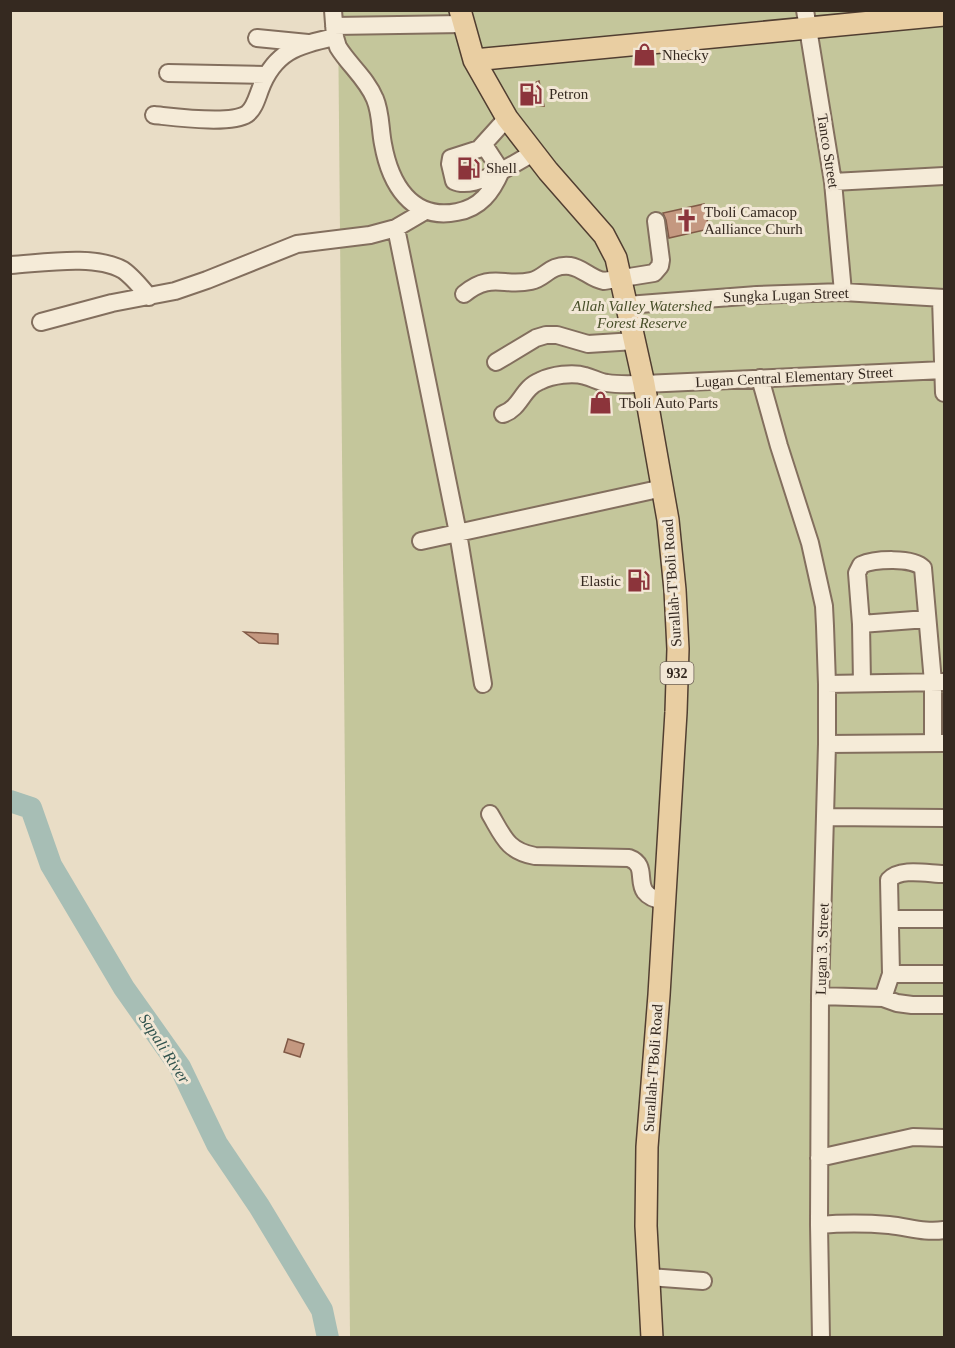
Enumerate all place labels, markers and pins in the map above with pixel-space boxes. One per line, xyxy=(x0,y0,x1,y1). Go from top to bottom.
shop icon: Nhecky xyxy=(631,42,657,68)
place label: Nhecky xyxy=(662,47,709,63)
fuel station icon: Petron xyxy=(518,81,544,107)
place label: Petron xyxy=(549,86,589,102)
fuel station icon: Shell xyxy=(455,155,481,181)
place label: Shell xyxy=(486,160,517,176)
place label: Tboli Camacop Aalliance Churh xyxy=(704,204,803,237)
church icon: Tboli Camacop Aalliance Churh xyxy=(673,208,699,234)
shop icon: Tboli Auto Parts xyxy=(588,390,614,416)
place label: Tboli Auto Parts xyxy=(619,395,718,411)
fuel station icon: Elastic xyxy=(626,568,652,594)
place label: Elastic xyxy=(580,573,621,589)

